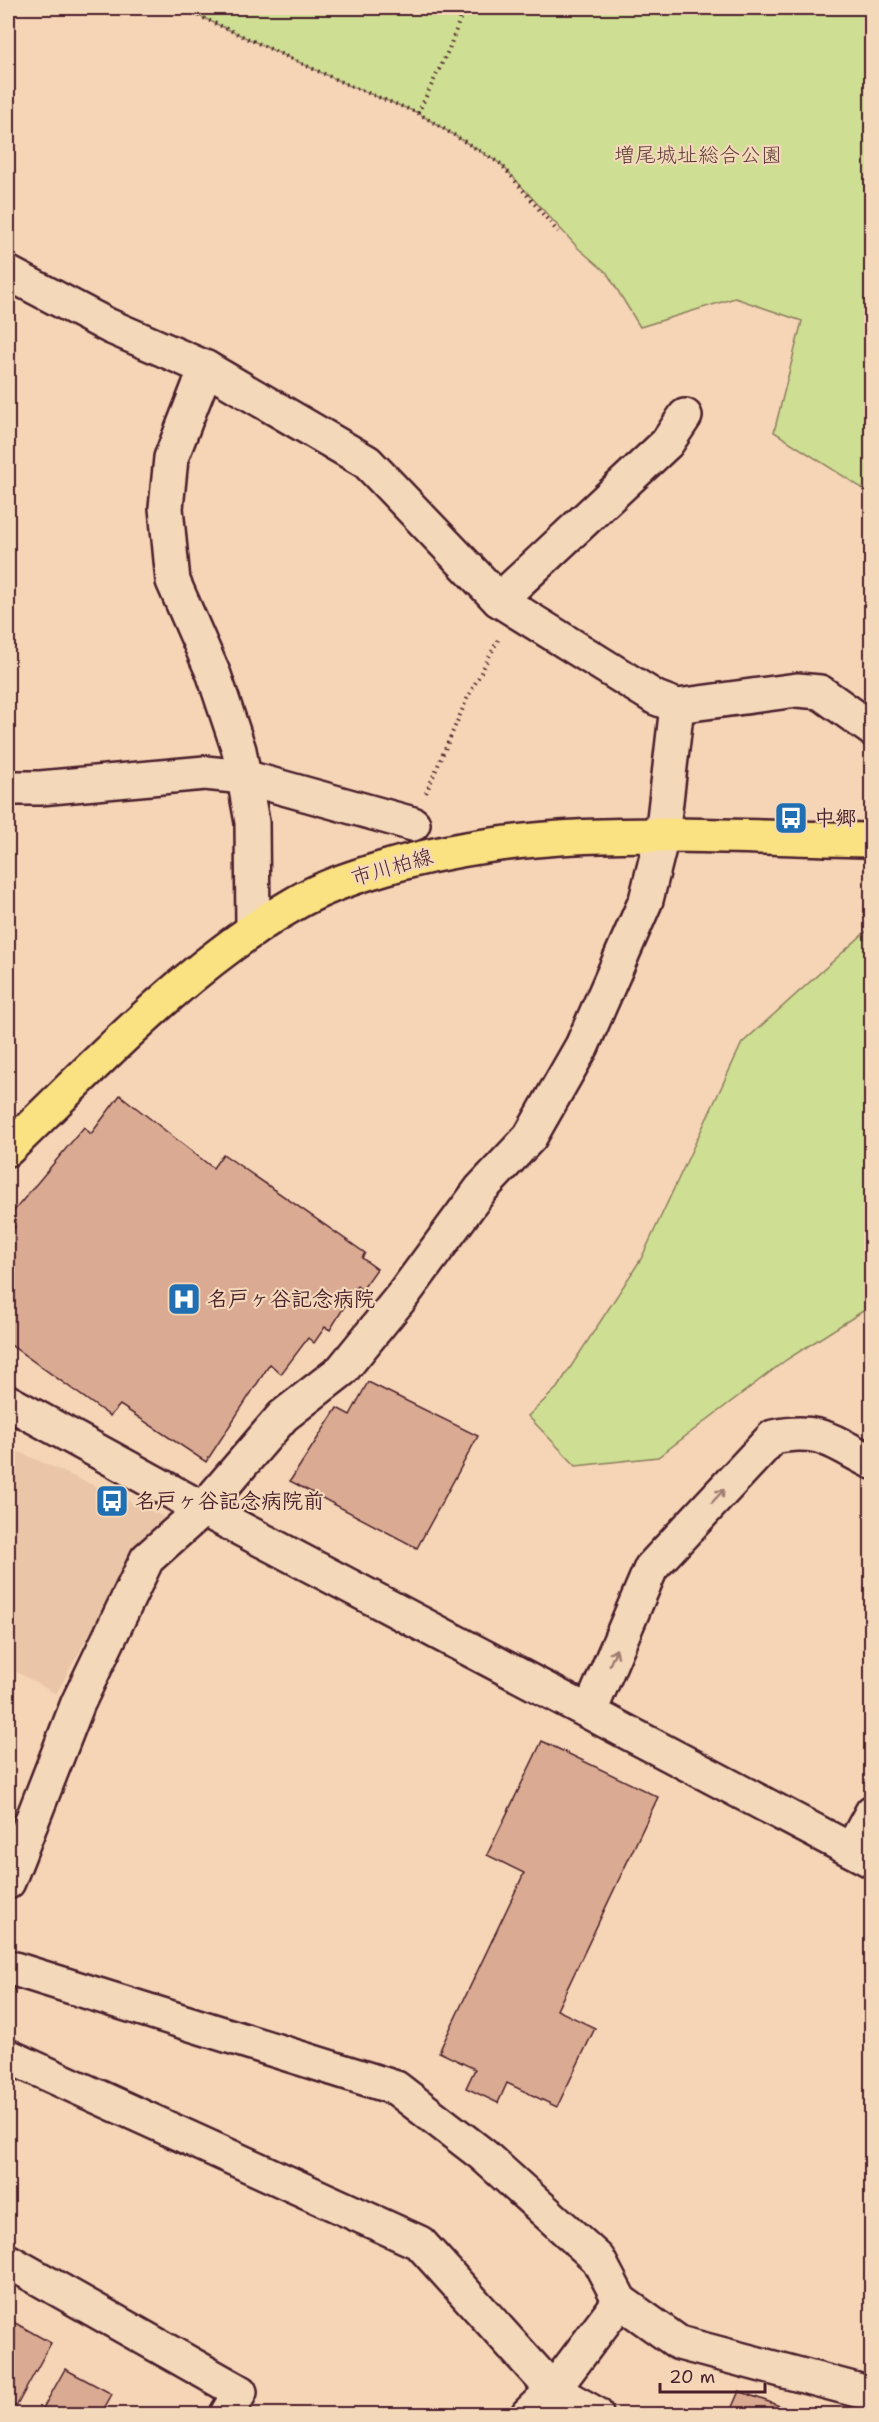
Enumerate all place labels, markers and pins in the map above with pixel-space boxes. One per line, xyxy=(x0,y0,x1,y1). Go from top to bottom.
bus stop icon: 中郷 xyxy=(773,800,809,836)
place label: 中郷 xyxy=(814,804,856,832)
hospital icon: 名戸ヶ谷記念病院 xyxy=(166,1281,202,1317)
place label: 名戸ヶ谷記念病院 xyxy=(207,1285,375,1313)
bus stop icon: 名戸ヶ谷記念病院前 xyxy=(94,1483,130,1519)
place label: 名戸ヶ谷記念病院前 xyxy=(135,1487,324,1515)

